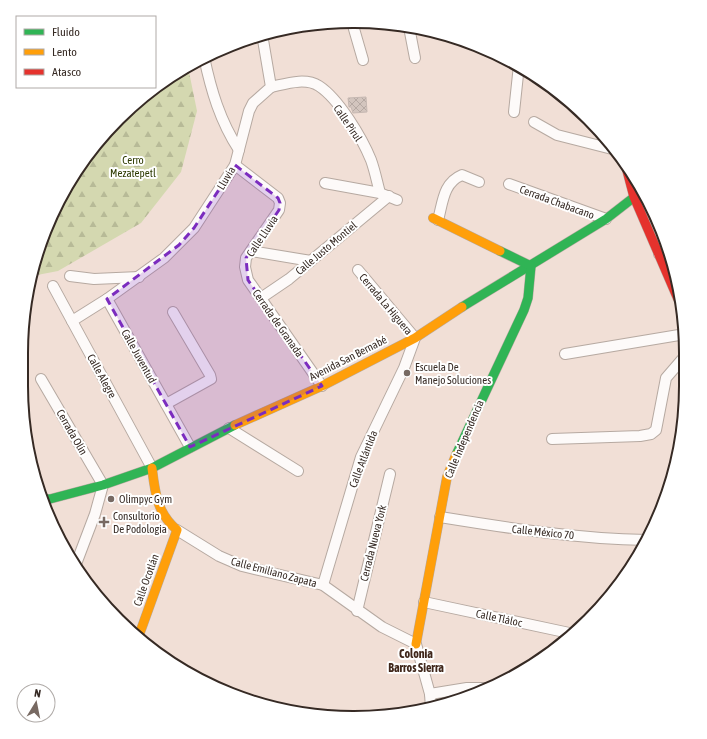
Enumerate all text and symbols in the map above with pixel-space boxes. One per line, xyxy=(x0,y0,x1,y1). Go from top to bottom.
legend xyxy=(16,16,156,88)
text: Fluido xyxy=(52,25,80,39)
text: Lento xyxy=(52,45,77,59)
text: Atasco xyxy=(52,65,82,79)
street label: Calle Pirul xyxy=(331,102,365,144)
park label: Cerro Mezatepetl xyxy=(110,154,156,179)
street label: Lluvia xyxy=(215,164,237,192)
street label: Cerrada Chabacano xyxy=(518,183,596,221)
street label: Calle Lluvia xyxy=(244,213,280,259)
street label: Calle Justo Montiel xyxy=(293,219,359,277)
street label: Cerrada La Higuera xyxy=(357,271,415,337)
street label: Cerrada de Granada xyxy=(250,287,306,359)
street label: Calle Juventud xyxy=(119,327,159,385)
street label: Avenida San Bernabé xyxy=(307,333,389,383)
street label: Calle Alegre xyxy=(85,352,119,400)
place label: Escuela De Manejo Soluciones xyxy=(415,361,491,386)
marker: Escuela De Manejo Soluciones xyxy=(402,368,412,378)
street label: Calle Independencia xyxy=(442,398,486,480)
street label: Cerrada Olín xyxy=(54,407,90,457)
street label: Calle Atlántida xyxy=(347,429,379,489)
place label: Olimpyc Gym xyxy=(119,493,172,505)
marker: Olimpyc Gym xyxy=(106,494,116,504)
street label: Cerrada Nueva York xyxy=(358,503,388,582)
place label: Consultorio De Podologia xyxy=(113,510,167,535)
marker: Consultorio De Podologia xyxy=(98,516,110,528)
street label: Calle México 70 xyxy=(511,523,575,541)
street label: Calle Ocotlán xyxy=(131,552,161,608)
street label: Calle Emiliano Zapata xyxy=(230,555,318,589)
street label: Calle Tláloc xyxy=(475,607,524,629)
district label: Colonia Barros Sierra xyxy=(388,647,444,675)
north arrow xyxy=(16,683,56,723)
text: N xyxy=(33,687,42,700)

